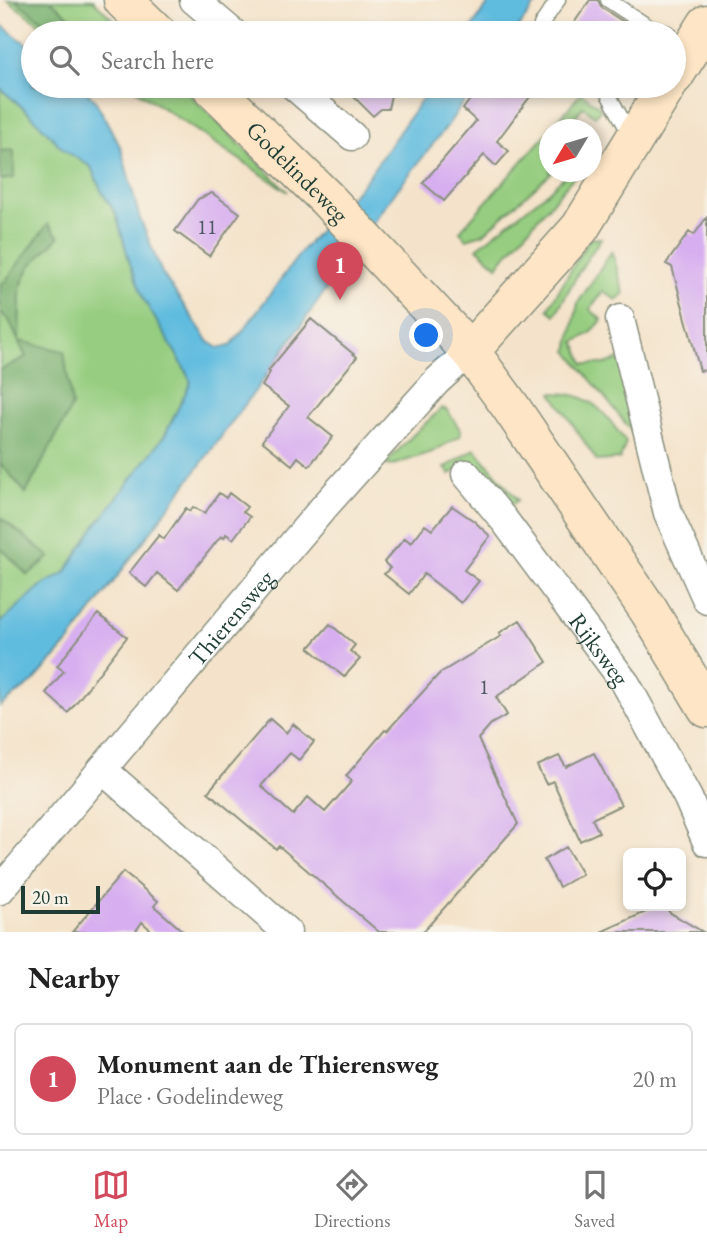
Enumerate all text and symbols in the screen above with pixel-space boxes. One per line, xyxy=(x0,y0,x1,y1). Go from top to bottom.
search box xyxy=(21,21,686,98)
icon: search xyxy=(45,41,83,79)
text: Search here xyxy=(101,43,214,77)
street label: Godelindeweg xyxy=(240,114,357,229)
north arrow xyxy=(539,119,602,182)
house number: 11 xyxy=(197,213,217,240)
pin: 1 xyxy=(317,242,363,300)
your location xyxy=(409,318,443,352)
street label: Thierensweg xyxy=(181,562,281,672)
street label: Rijksweg xyxy=(562,606,637,692)
house number: 1 xyxy=(479,673,489,700)
map controls xyxy=(623,848,686,911)
button: locate xyxy=(623,848,686,911)
scale bar xyxy=(21,883,100,915)
text: 20 m xyxy=(32,885,69,910)
text: Nearby xyxy=(28,958,120,997)
text: Monument aan de Thierensweg xyxy=(97,1047,439,1081)
text: 1 xyxy=(47,1064,59,1094)
text: 20 m xyxy=(632,1064,677,1094)
text: Place · Godelindeweg xyxy=(97,1081,283,1111)
tab: Map xyxy=(92,1166,130,1233)
tab: Directions xyxy=(314,1166,390,1233)
tab: Saved xyxy=(574,1166,615,1233)

